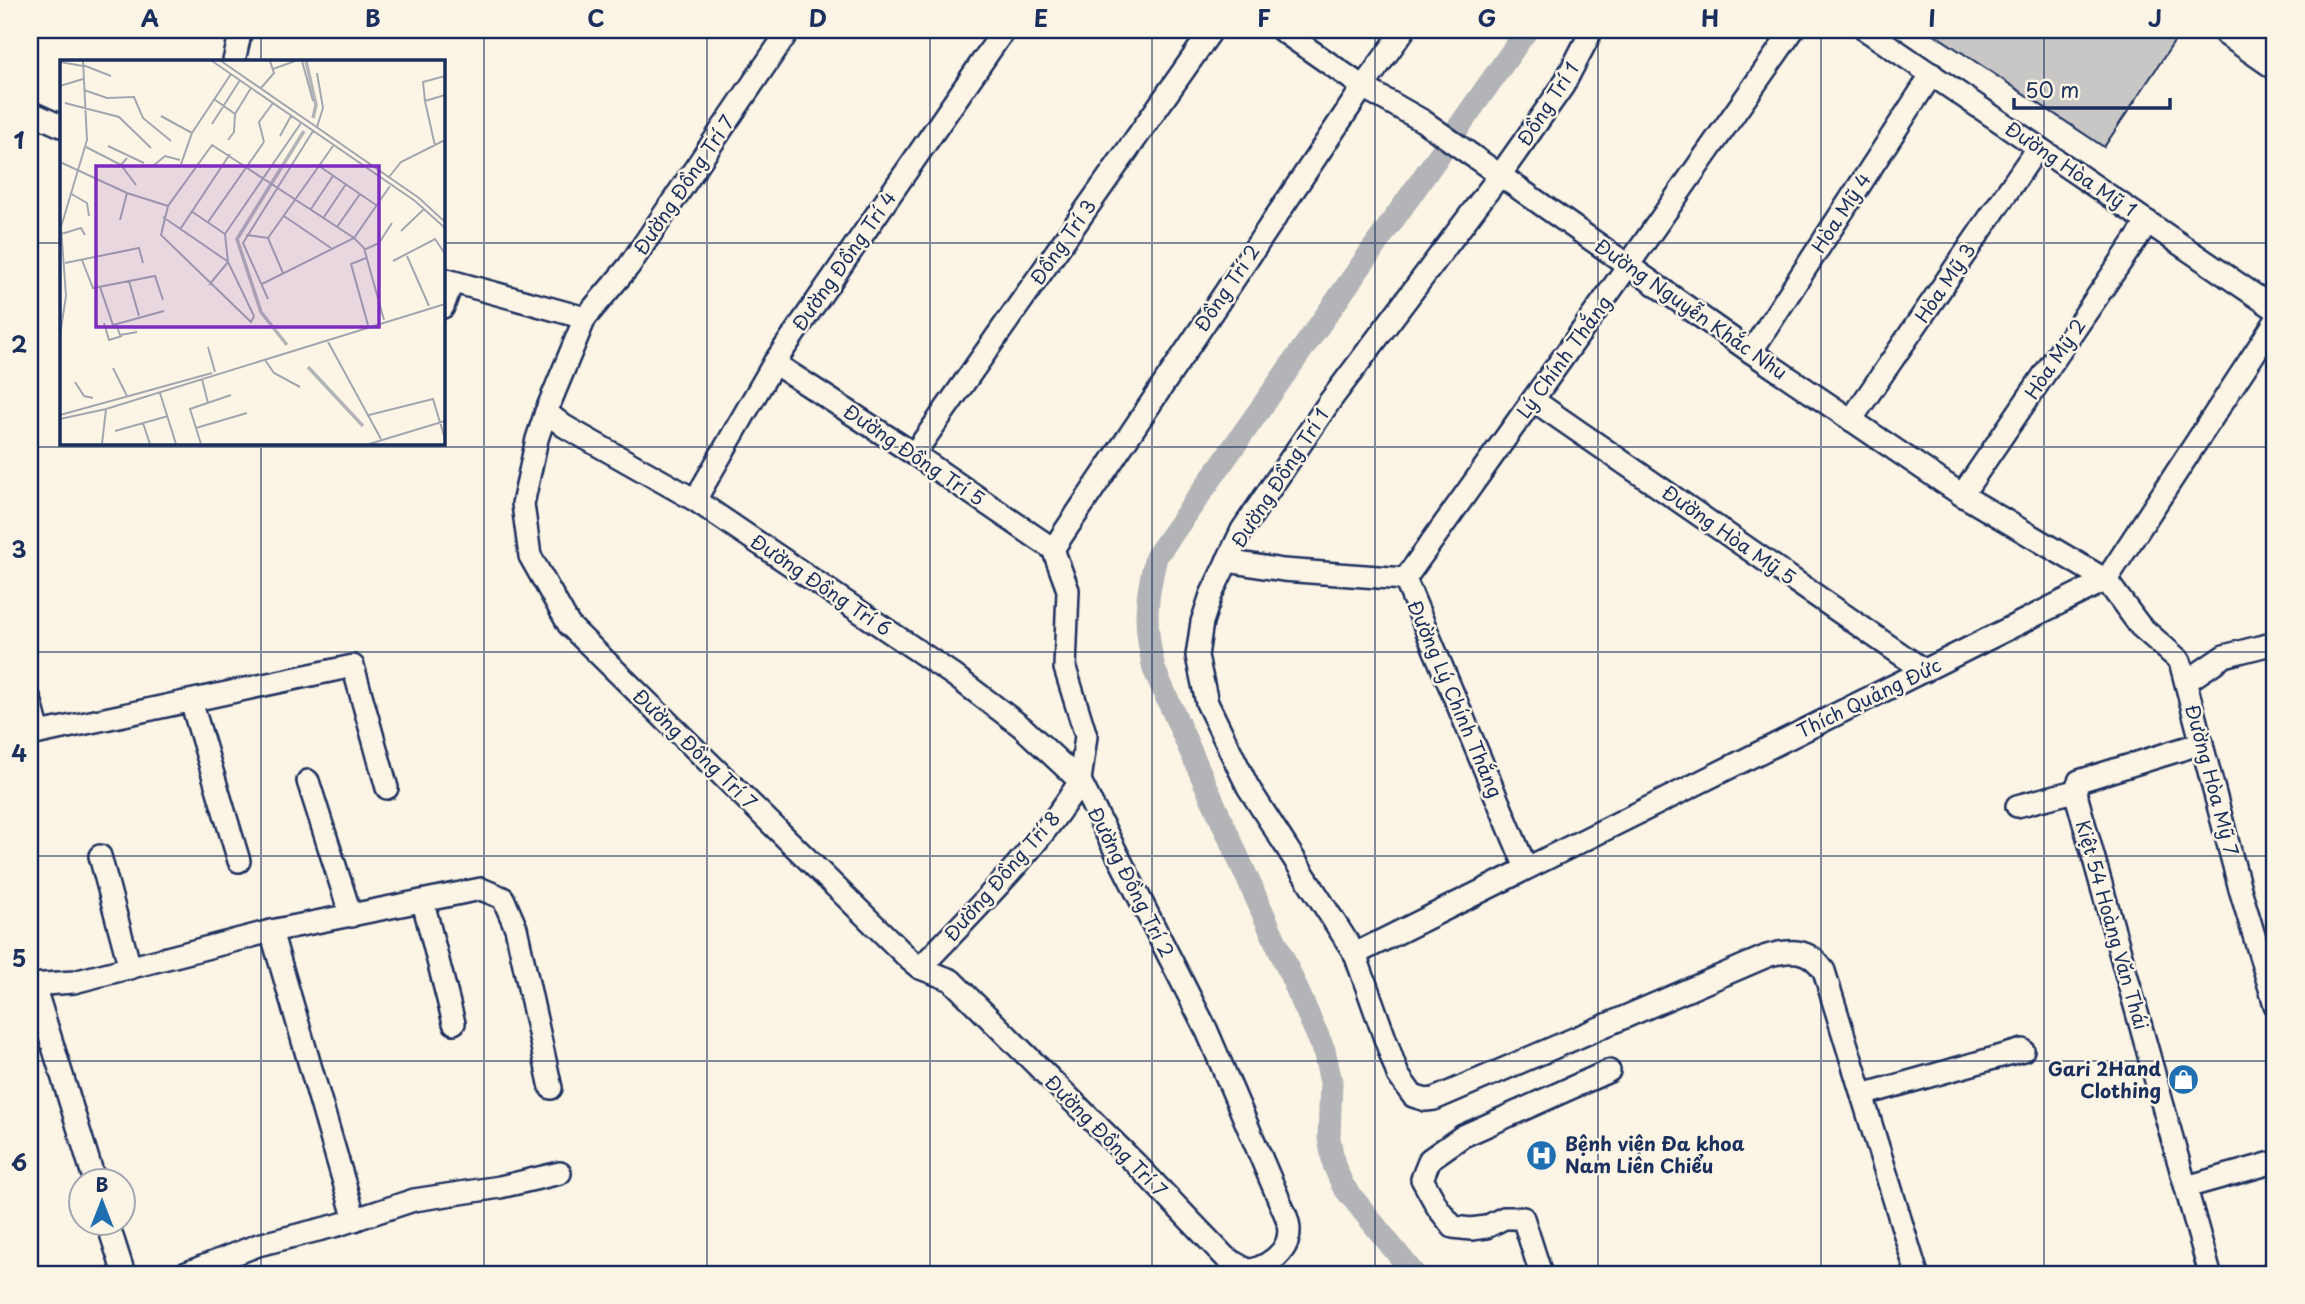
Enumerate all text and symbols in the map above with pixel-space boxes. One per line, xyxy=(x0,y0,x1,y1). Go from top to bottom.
text: A xyxy=(141,0,159,35)
text: B xyxy=(365,0,381,35)
text: C xyxy=(587,0,605,35)
text: D xyxy=(809,0,827,35)
text: E xyxy=(1034,0,1048,35)
text: F xyxy=(1257,0,1271,35)
text: G xyxy=(1478,0,1496,35)
text: H xyxy=(1701,0,1719,35)
text: I xyxy=(1928,0,1936,35)
text: J xyxy=(2148,0,2162,35)
street label: Đồng Trí 1 xyxy=(1510,56,1585,151)
inset map xyxy=(60,60,444,444)
scale bar xyxy=(2014,66,2170,110)
text: 50 m xyxy=(2025,73,2079,105)
street label: Đường Đồng Trí 7 xyxy=(626,109,740,260)
street label: Đường Hòa Mỹ 1 xyxy=(2000,114,2143,223)
text: 1 xyxy=(14,122,25,157)
street label: Hòa Mỹ 4 xyxy=(1804,167,1877,258)
street label: Đường Đồng Trí 4 xyxy=(784,185,902,336)
street label: Đồng Trí 3 xyxy=(1022,193,1102,290)
street label: Đường Nguyễn Khắc Nhu xyxy=(1590,231,1794,385)
street label: Hòa Mỹ 3 xyxy=(1907,237,1981,328)
street label: Đồng Trí 2 xyxy=(1187,238,1266,337)
street label: Lý Chính Thắng xyxy=(1509,289,1617,424)
street label: Hòa Mỹ 2 xyxy=(2017,313,2091,404)
text: 2 xyxy=(11,326,27,361)
street label: Đường Đồng Trí 5 xyxy=(838,396,991,512)
street label: Đường Đồng Trí 1 xyxy=(1224,402,1335,553)
street label: Đường Hòa Mỹ 5 xyxy=(1657,478,1802,591)
street label: Đường Đồng Trí 6 xyxy=(746,527,898,642)
text: 3 xyxy=(11,531,27,566)
street label: Đường Lý Chính Thắng xyxy=(1402,595,1510,802)
street label: Thích Quảng Đức xyxy=(1792,650,1946,744)
street label: Đường Đồng Trí 7 xyxy=(627,682,764,815)
street label: Đường Hòa Mỹ 7 xyxy=(2179,701,2247,859)
text: 4 xyxy=(11,735,27,770)
street label: Đường Đồng Trí 2 xyxy=(1082,801,1182,962)
street label: Đường Đồng Trí 8 xyxy=(937,804,1066,947)
street label: Kiệt 54 Hoàng Văn Thái xyxy=(2070,817,2156,1033)
text: 5 xyxy=(12,940,26,975)
place label: Gari 2Hand Clothing xyxy=(2048,1054,2161,1104)
shop icon: Gari 2Hand Clothing xyxy=(2167,1063,2201,1097)
street label: Đường Đồng Trí 7 xyxy=(1039,1068,1174,1203)
place label: Bệnh viện Đa khoa Nam Liên Chiểu xyxy=(1565,1129,1745,1179)
hospital icon: Bệnh viện Đa khoa Nam Liên Chiểu xyxy=(1525,1138,1559,1172)
text: 6 xyxy=(11,1144,27,1179)
north arrow xyxy=(66,1168,136,1238)
text: B xyxy=(95,1170,109,1198)

